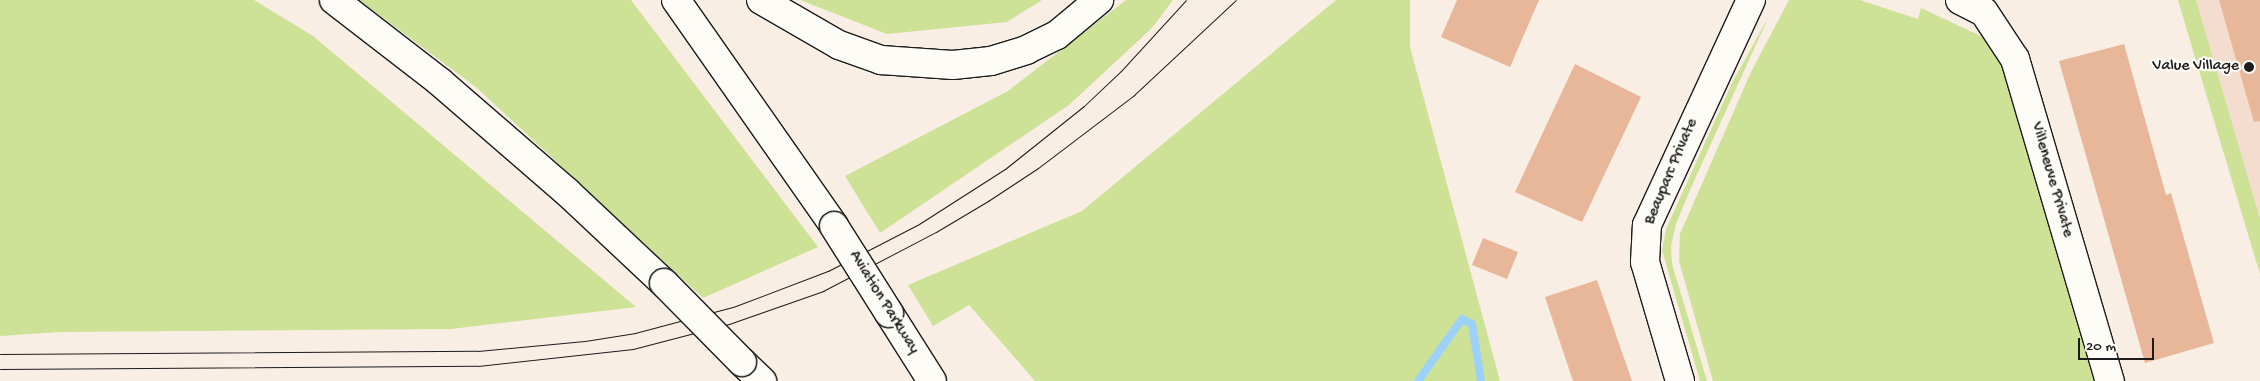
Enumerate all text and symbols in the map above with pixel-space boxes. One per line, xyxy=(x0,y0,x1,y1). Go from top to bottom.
place label: Value Village xyxy=(2152,57,2239,77)
marker: Value Village xyxy=(2243,61,2255,73)
street label: Beauparc Private xyxy=(1641,116,1703,228)
street label: Villeneuve Private xyxy=(2025,120,2077,240)
street label: Aviation Parkway xyxy=(844,248,922,358)
scale bar xyxy=(2080,328,2156,360)
text: 20 m xyxy=(2086,338,2116,356)

